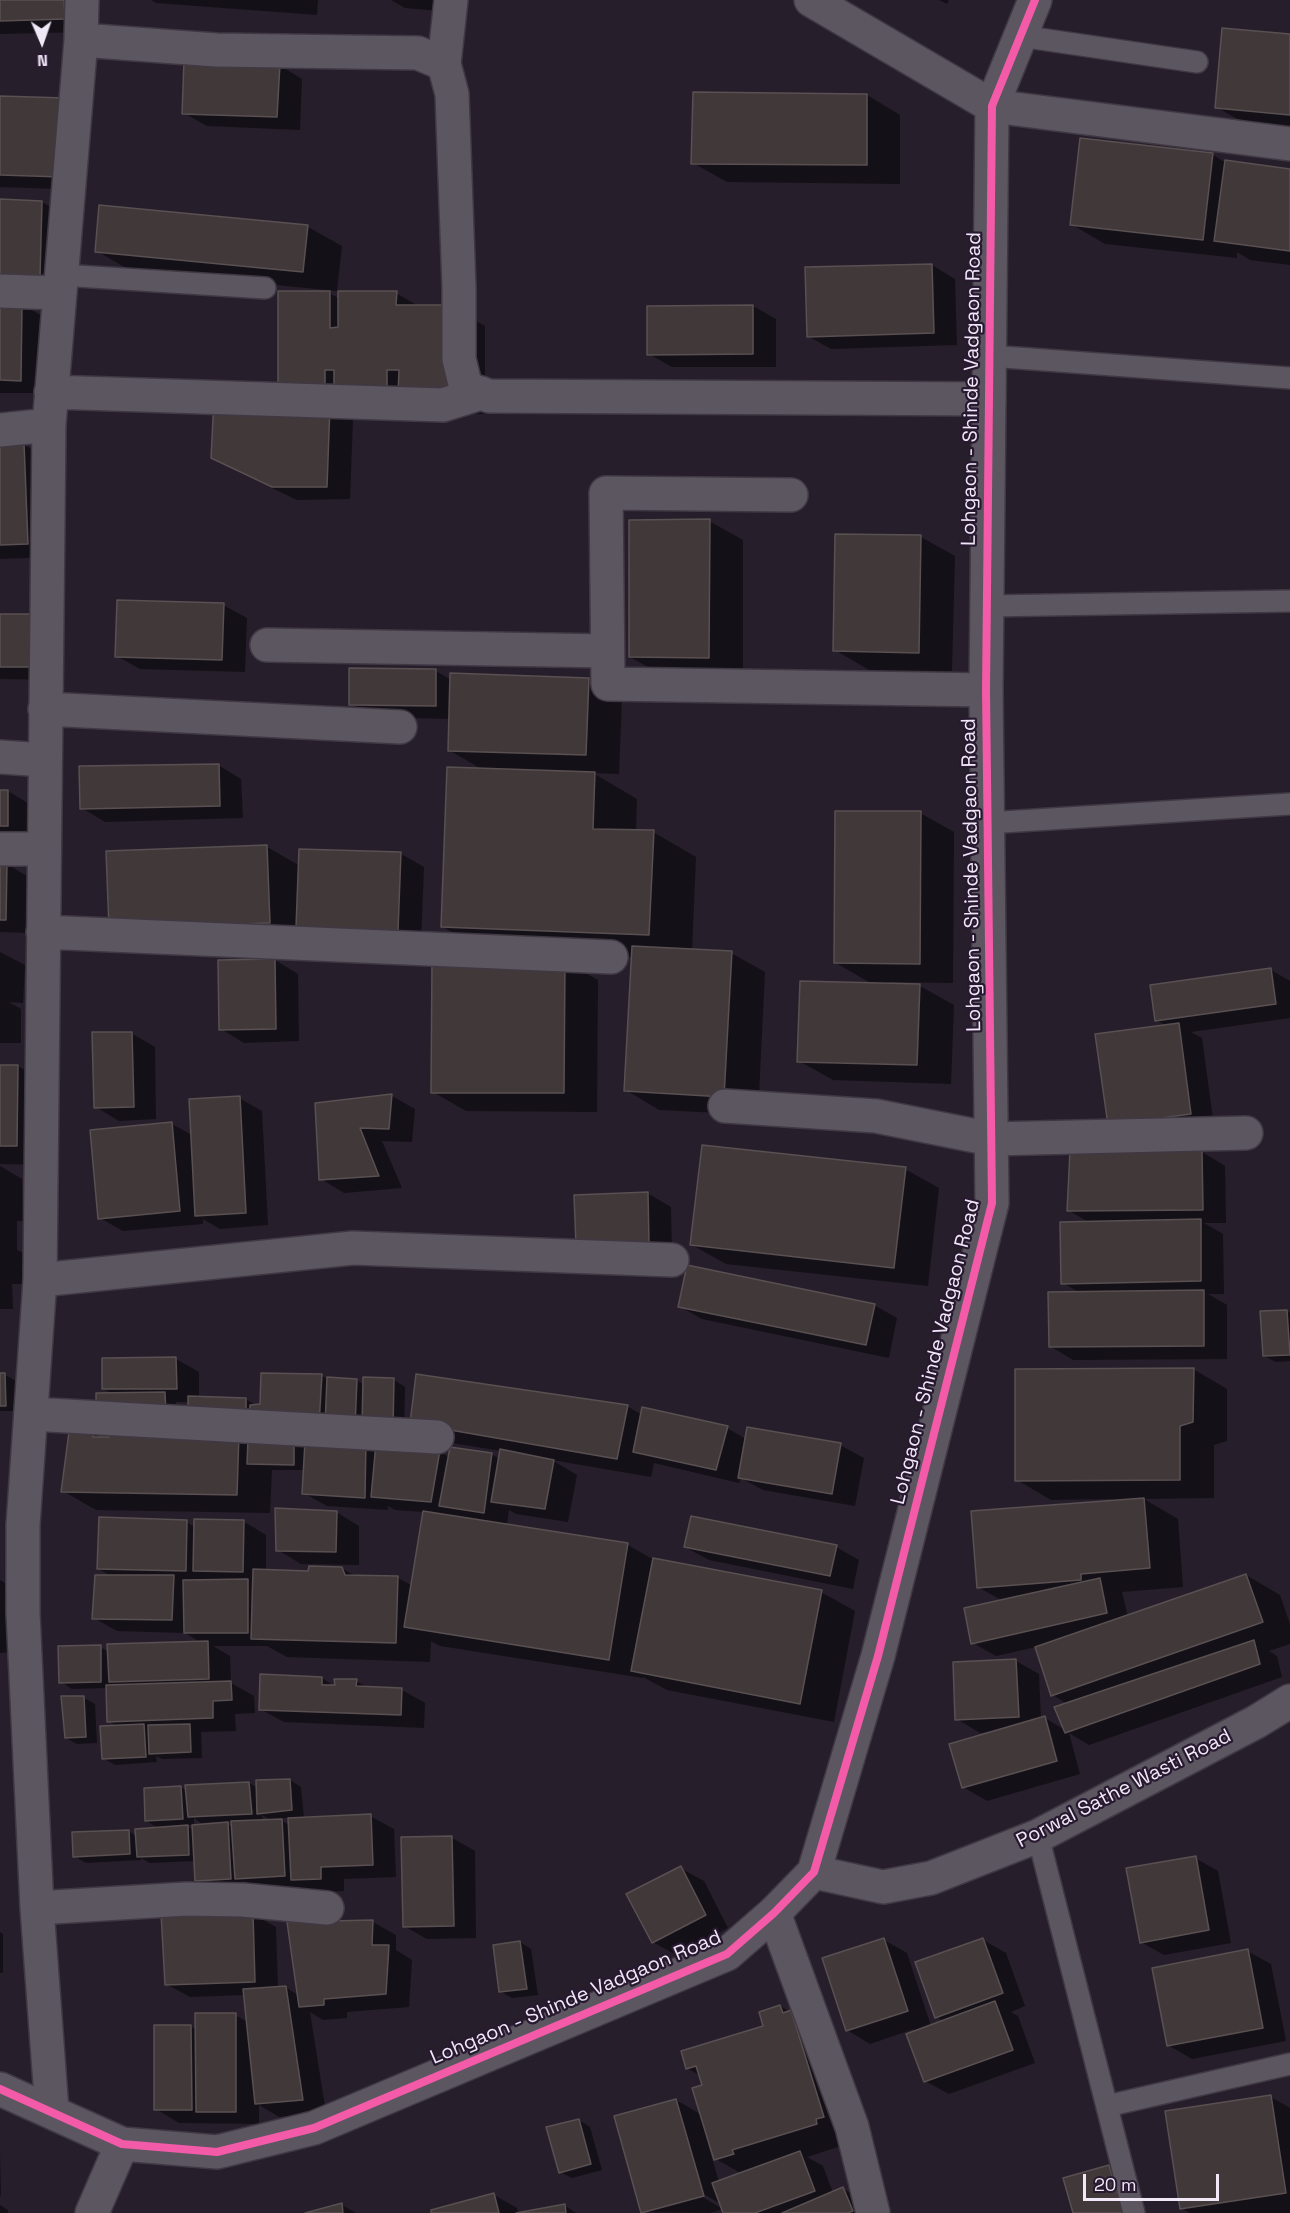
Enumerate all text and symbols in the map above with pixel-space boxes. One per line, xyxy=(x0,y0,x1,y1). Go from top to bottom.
north arrow xyxy=(12,12,72,72)
text: N xyxy=(37,50,48,71)
street label: Lohgaon - Shinde Vadgaon Road xyxy=(957,232,987,546)
street label: Lohgaon - Shinde Vadgaon Road xyxy=(957,718,987,1032)
street label: Lohgaon - Shinde Vadgaon Road xyxy=(886,1197,986,1507)
street label: Porwal Sathe Wasti Road xyxy=(1013,1724,1235,1854)
street label: Lohgaon - Shinde Vadgaon Road xyxy=(427,1926,725,2070)
scale bar xyxy=(1086,2162,1222,2200)
text: 20 m xyxy=(1094,2173,1137,2196)

